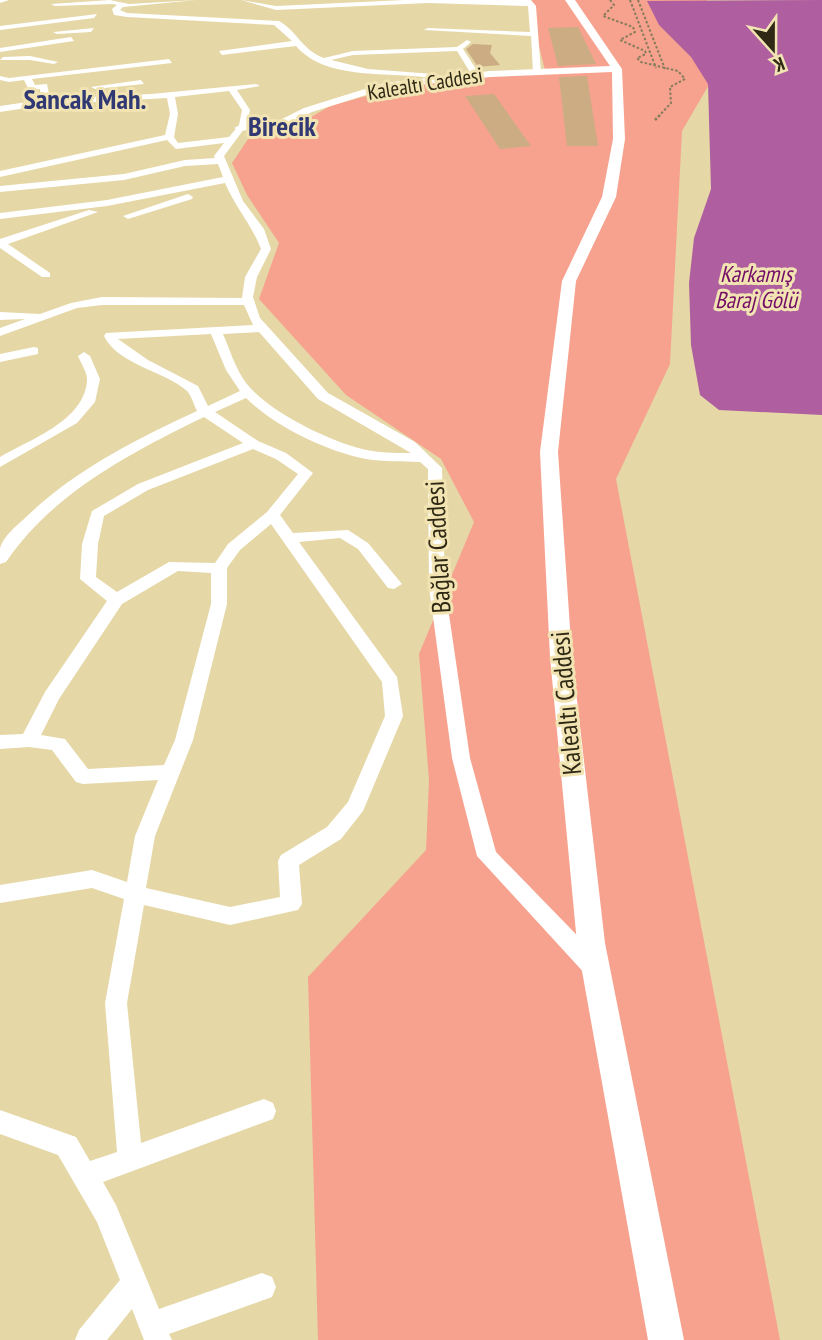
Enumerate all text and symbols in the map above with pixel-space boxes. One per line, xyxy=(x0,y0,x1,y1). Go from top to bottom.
north arrow xyxy=(738,14,808,84)
text: K xyxy=(770,52,788,78)
street label: Kalealtı Caddesi xyxy=(365,61,484,106)
district label: Sancak Mah. xyxy=(23,80,147,117)
district label: Birecik xyxy=(248,107,316,144)
water label: Karkamış Baraj Gölü xyxy=(715,259,799,314)
street label: Bağlar Caddesi xyxy=(418,480,457,614)
street label: Kalealtı Caddesi xyxy=(543,630,588,776)

